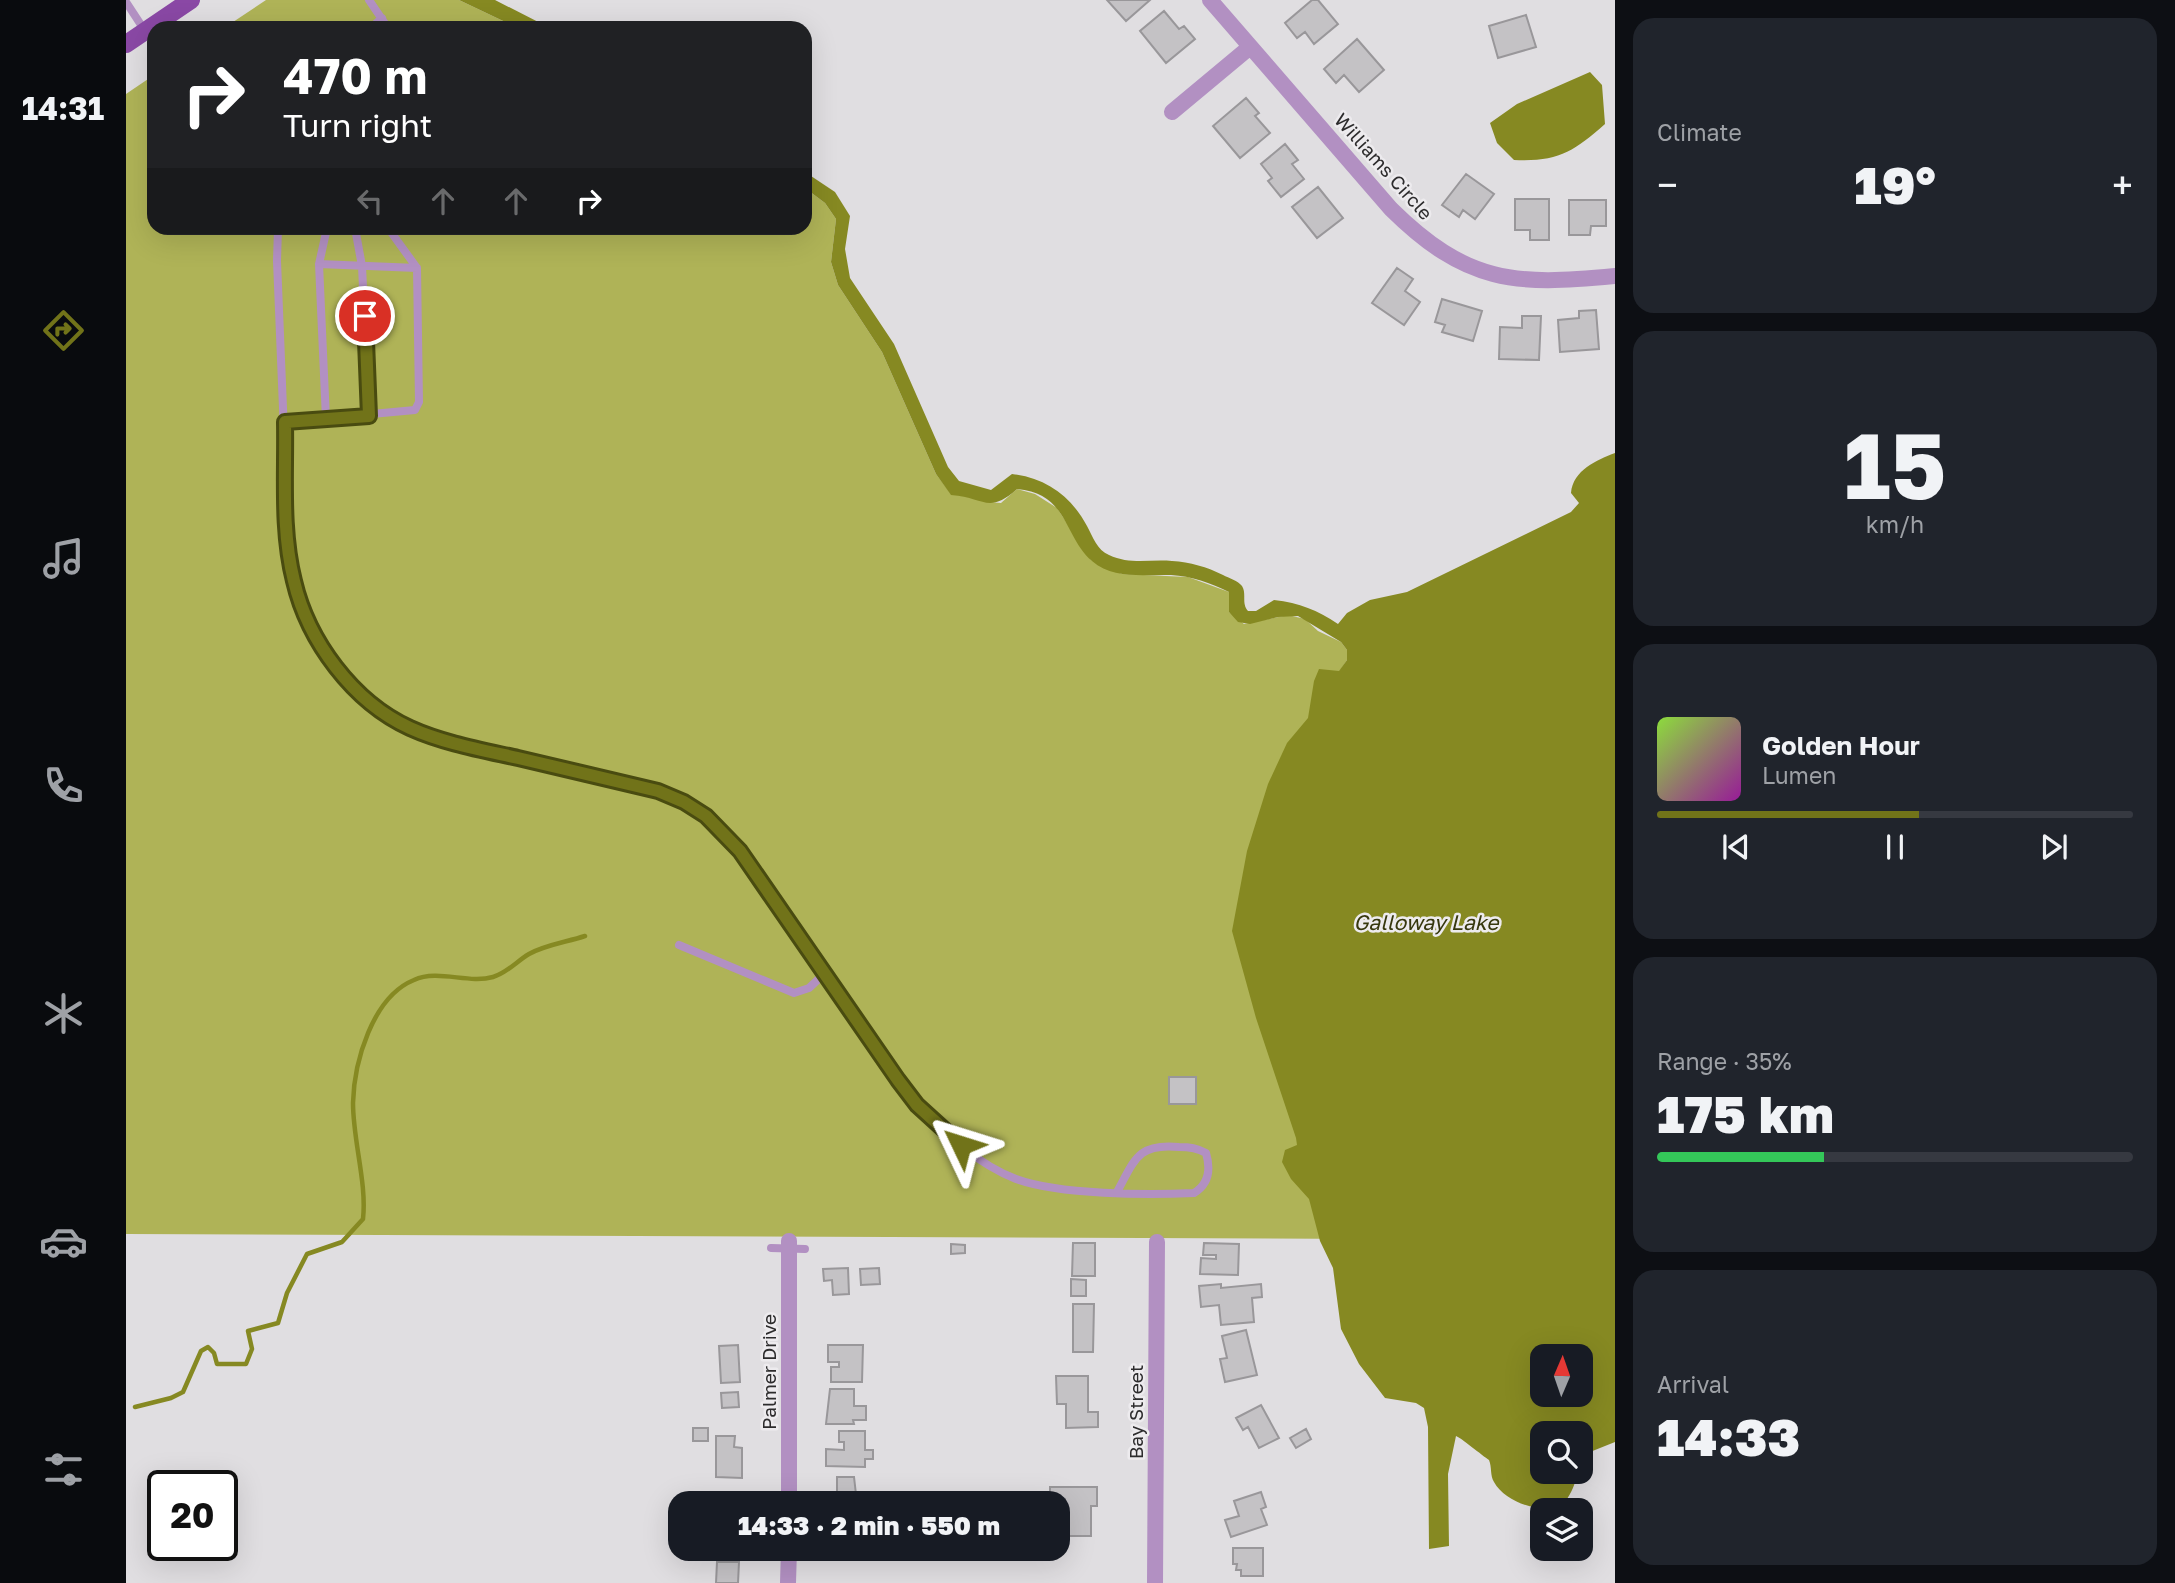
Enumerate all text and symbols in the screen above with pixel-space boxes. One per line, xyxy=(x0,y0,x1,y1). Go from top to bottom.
text: 470 m xyxy=(283,46,427,105)
icon: right xyxy=(168,49,259,140)
text: 14:31 xyxy=(22,89,104,127)
text: Turn right xyxy=(283,106,432,144)
street label: Williams Circle xyxy=(1330,108,1438,224)
text: Climate xyxy=(1657,118,1742,146)
text: 19° xyxy=(1854,153,1936,215)
text: − xyxy=(1657,162,1678,207)
text: + xyxy=(2112,162,2133,207)
icon: left xyxy=(351,182,389,220)
icon: ahead xyxy=(424,182,462,220)
icon: ahead xyxy=(497,182,535,220)
icon: right xyxy=(570,182,608,220)
pin xyxy=(335,286,395,346)
icon: arrive xyxy=(346,297,384,335)
icon: directions xyxy=(39,306,88,355)
text: 15 xyxy=(1844,410,1946,519)
text: km/h xyxy=(1866,510,1924,538)
icon: music xyxy=(39,534,88,583)
text: Golden Hour xyxy=(1762,730,1920,761)
icon: phone xyxy=(39,761,88,810)
text: Lumen xyxy=(1762,761,1836,789)
icon: previous xyxy=(1717,828,1755,866)
icon: pause xyxy=(1876,828,1914,866)
icon: next xyxy=(2035,828,2073,866)
water label: Galloway Lake xyxy=(1353,909,1500,935)
icon: climate xyxy=(39,989,88,1038)
text: Range · 35% xyxy=(1657,1047,1792,1075)
text: 175 km xyxy=(1657,1082,1834,1144)
position arrow xyxy=(924,1108,998,1182)
icon: car xyxy=(39,1217,88,1266)
street label: Palmer Drive xyxy=(757,1314,780,1430)
north arrow xyxy=(1530,1344,1592,1407)
map controls xyxy=(1530,1344,1593,1561)
street label: Bay Street xyxy=(1124,1365,1147,1459)
text: Arrival xyxy=(1657,1370,1729,1398)
text: 14:33 xyxy=(1657,1405,1800,1467)
button: search xyxy=(1530,1421,1593,1484)
icon: filters xyxy=(39,1445,88,1494)
speed limit sign: 20 xyxy=(147,1470,238,1561)
button: layers xyxy=(1530,1498,1593,1561)
text: 14:33 · 2 min · 550 m xyxy=(738,1510,1000,1541)

